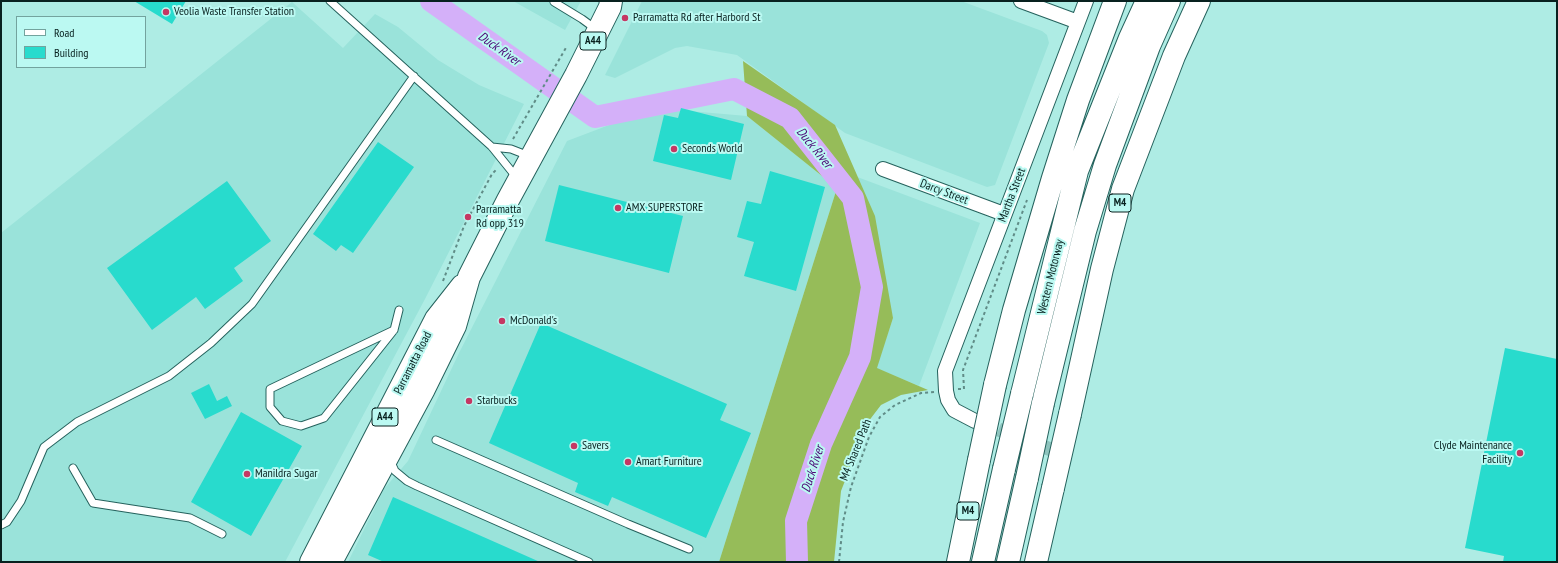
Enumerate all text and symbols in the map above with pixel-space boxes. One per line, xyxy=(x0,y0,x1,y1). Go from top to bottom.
place label: Veolia Waste Transfer Station xyxy=(174,5,294,19)
marker: Veolia Waste Transfer Station xyxy=(161,7,171,17)
place label: Parramatta Rd after Harbord St xyxy=(633,11,760,25)
marker: Parramatta Rd after Harbord St xyxy=(620,13,630,23)
legend xyxy=(16,16,146,68)
text: Road xyxy=(54,25,74,40)
water label: Duck River xyxy=(475,29,523,69)
road number: A44 xyxy=(580,32,606,50)
text: Building xyxy=(54,45,89,60)
water label: Duck River xyxy=(793,124,835,172)
place label: Seconds World xyxy=(682,142,742,156)
marker: Seconds World xyxy=(669,144,679,154)
street label: Martha Street xyxy=(995,166,1029,224)
street label: Darcy Street xyxy=(918,176,970,208)
road number: M4 xyxy=(1109,194,1131,212)
place label: AMX SUPERSTORE xyxy=(626,201,703,215)
place label: Parramatta Rd opp 319 xyxy=(476,203,524,231)
marker: AMX SUPERSTORE xyxy=(613,203,623,213)
marker: Parramatta Rd opp 319 xyxy=(463,212,473,222)
street label: Western Motorway xyxy=(1035,238,1067,316)
place label: McDonald's xyxy=(510,314,557,328)
marker: McDonald's xyxy=(497,316,507,326)
street label: Parramatta Road xyxy=(391,329,435,397)
place label: Starbucks xyxy=(477,394,517,408)
marker: Starbucks xyxy=(464,396,474,406)
road number: A44 xyxy=(372,408,398,426)
street label: M4 Shared Path xyxy=(837,417,875,483)
place label: Savers xyxy=(582,439,609,453)
place label: Clyde Maintenance Facility xyxy=(1434,439,1512,467)
marker: Savers xyxy=(569,441,579,451)
water label: Duck River xyxy=(798,444,828,494)
marker: Clyde Maintenance Facility xyxy=(1515,448,1525,458)
place label: Amart Furniture xyxy=(636,455,702,469)
marker: Amart Furniture xyxy=(623,457,633,467)
place label: Manildra Sugar xyxy=(255,467,318,481)
marker: Manildra Sugar xyxy=(242,469,252,479)
road number: M4 xyxy=(957,502,979,520)

